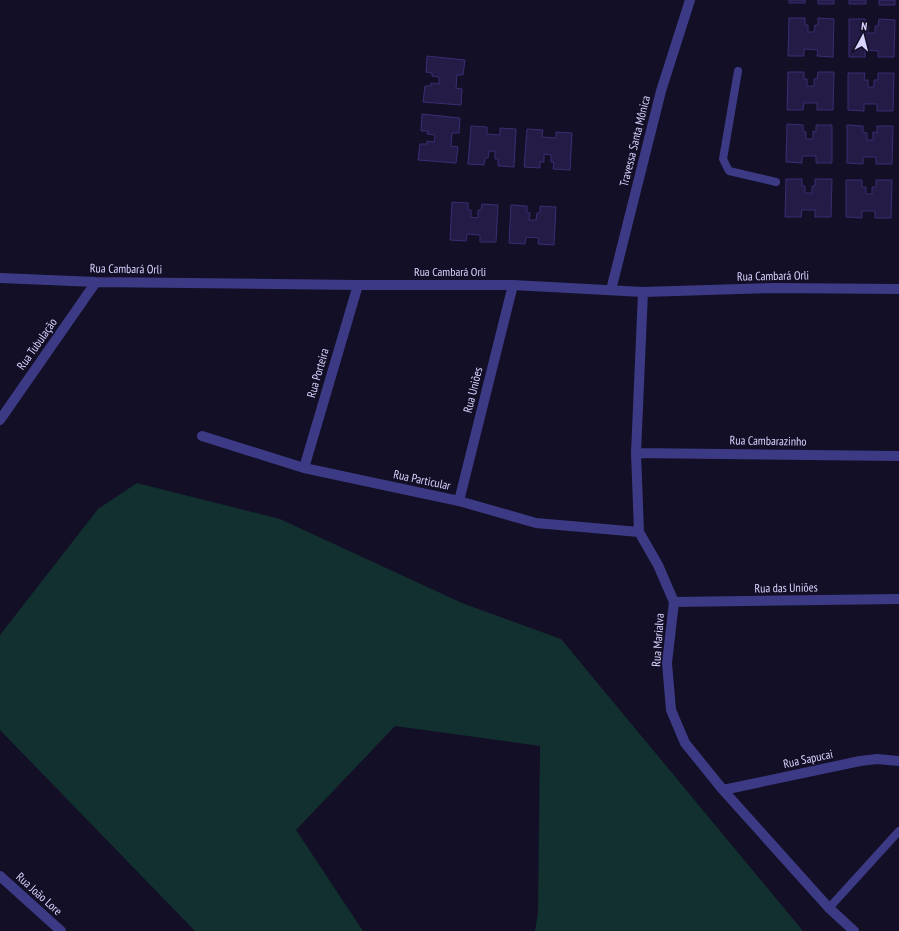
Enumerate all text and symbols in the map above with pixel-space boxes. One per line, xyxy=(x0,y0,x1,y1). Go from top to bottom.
north arrow xyxy=(843,16,883,56)
text: N xyxy=(860,19,868,33)
street label: Travessa Santa Mônica xyxy=(616,94,653,188)
street label: Rua Cambará Orli xyxy=(90,260,162,277)
street label: Rua Cambará Orli xyxy=(414,264,486,279)
street label: Rua Cambará Orli xyxy=(737,267,809,284)
street label: Rua Tubulação xyxy=(13,315,60,373)
street label: Rua Porteira xyxy=(303,346,332,399)
street label: Rua Uniões xyxy=(460,365,485,414)
street label: Rua Cambarazinho xyxy=(729,432,807,449)
street label: Rua Particular xyxy=(392,466,453,493)
street label: Rua das Uniões xyxy=(754,579,818,596)
street label: Rua Marialva xyxy=(648,612,667,667)
street label: Rua Sapucai xyxy=(782,746,834,771)
street label: Rua João Lore xyxy=(13,869,65,918)

